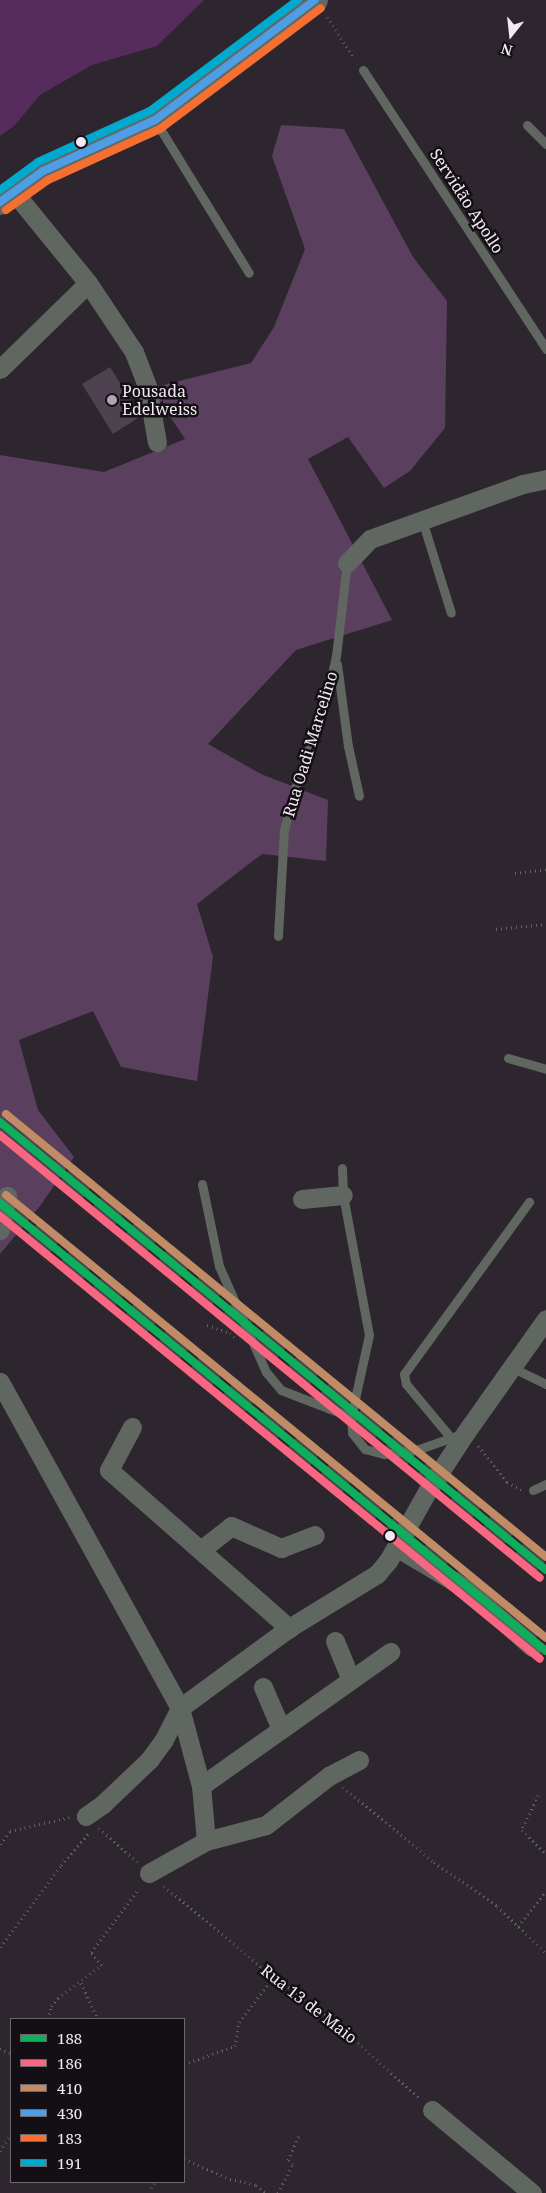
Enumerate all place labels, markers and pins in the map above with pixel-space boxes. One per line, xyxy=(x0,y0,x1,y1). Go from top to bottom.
unlabelled marker xyxy=(76,137,86,147)
place label: Pousada Edelweiss xyxy=(122,381,197,419)
marker: Pousada Edelweiss xyxy=(106,394,118,406)
unlabelled marker xyxy=(385,1531,395,1541)

